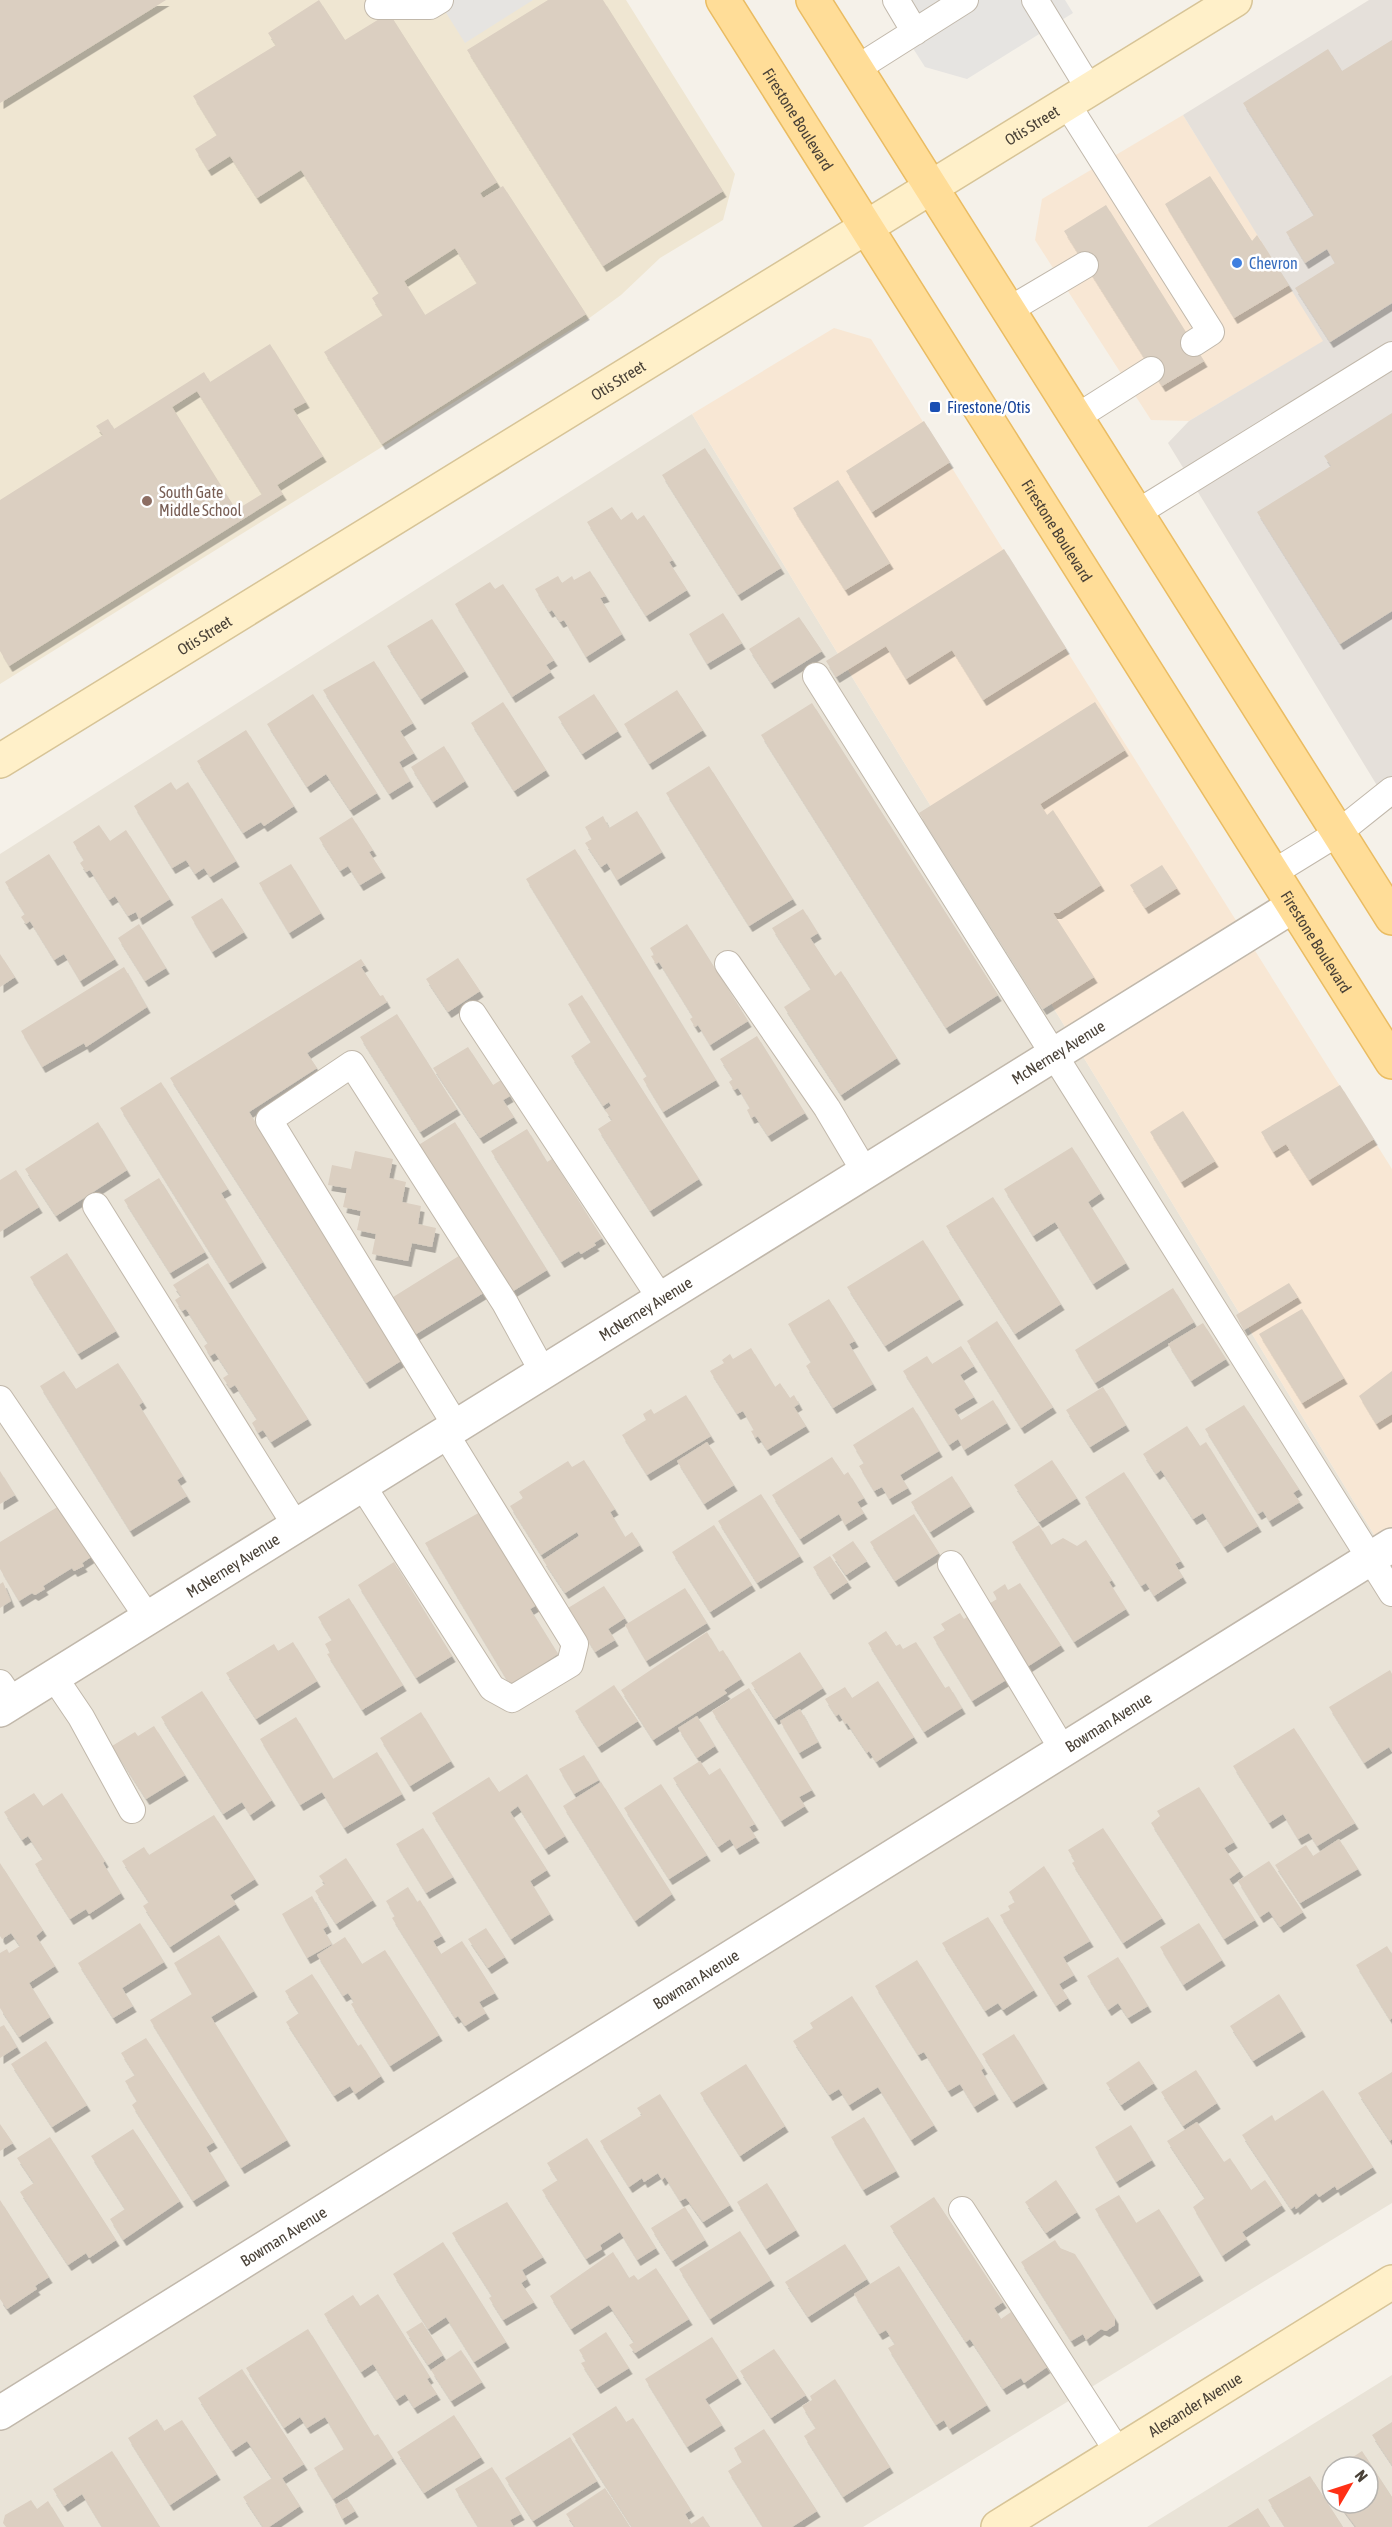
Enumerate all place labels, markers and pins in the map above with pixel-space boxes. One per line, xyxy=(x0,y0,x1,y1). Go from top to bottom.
place label: Chevron xyxy=(1249,254,1298,272)
marker: Chevron xyxy=(1230,256,1244,270)
place label: Firestone/Otis xyxy=(947,398,1031,416)
marker: Firestone/Otis xyxy=(928,400,942,414)
place label: South Gate Middle School xyxy=(159,483,243,519)
marker: South Gate Middle School xyxy=(140,494,154,508)

